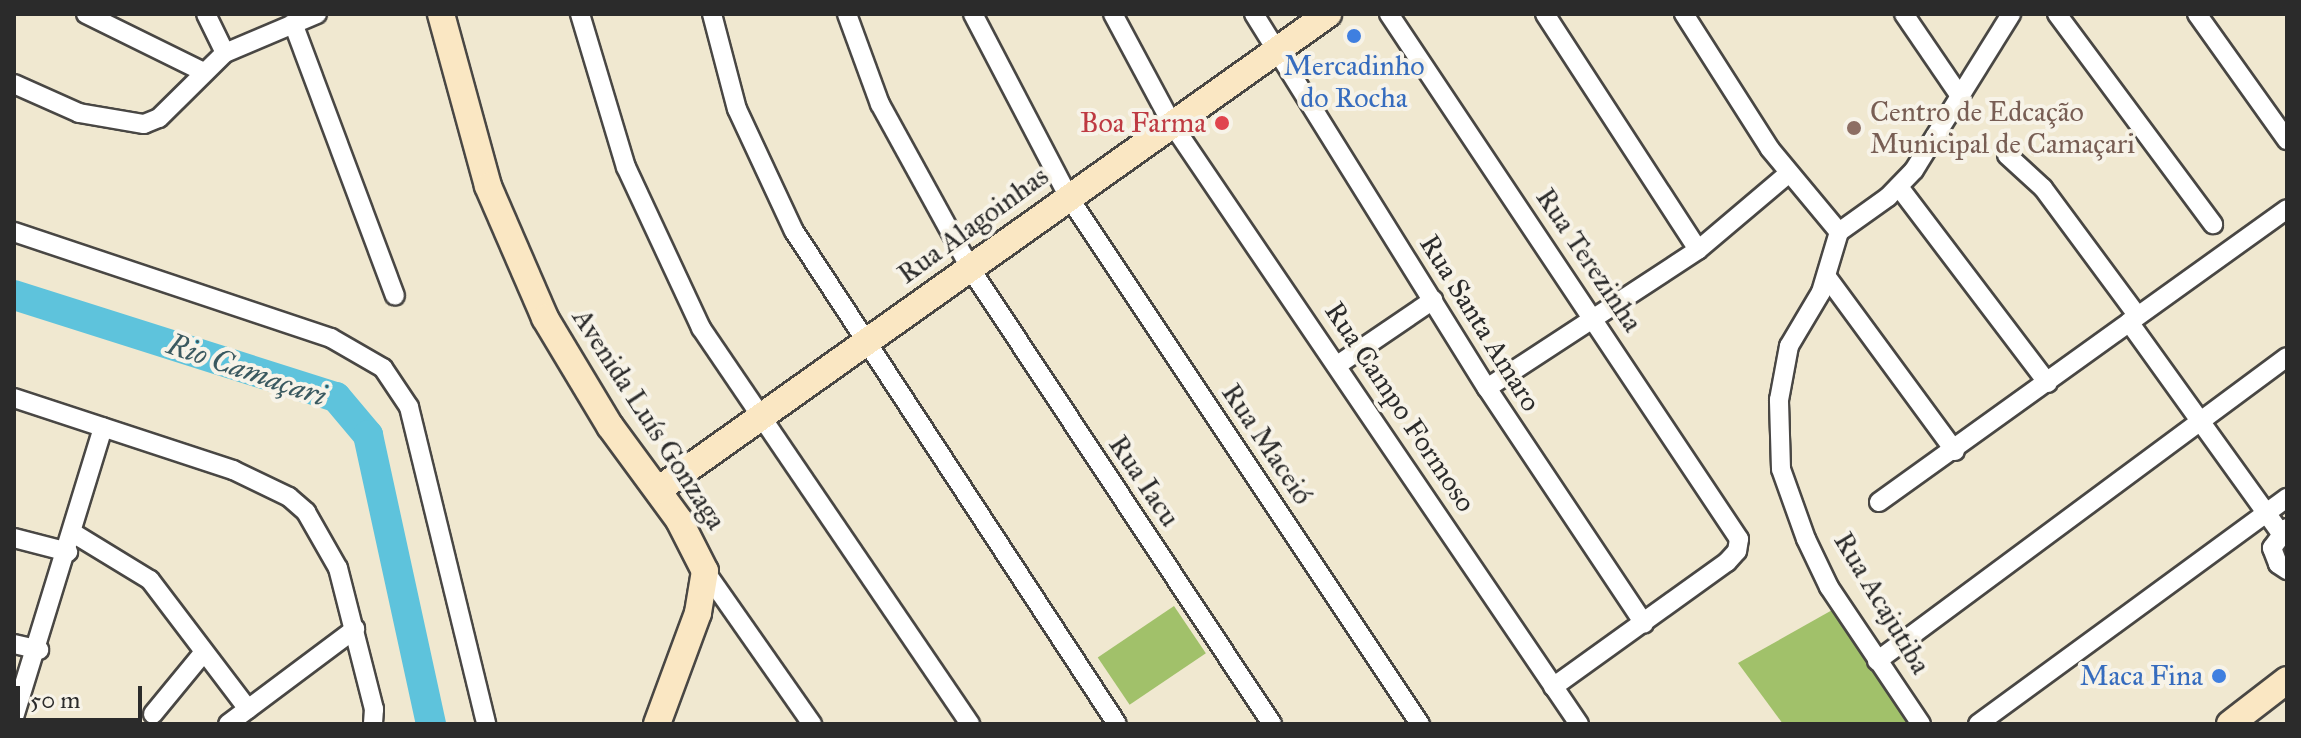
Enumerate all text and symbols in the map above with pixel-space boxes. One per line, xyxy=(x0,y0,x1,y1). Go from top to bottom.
marker: Mercadinho do Rocha xyxy=(1345,27,1363,45)
place label: Mercadinho do Rocha xyxy=(1284,49,1424,115)
place label: Centro de Edcação Municipal de Camaçari xyxy=(1870,95,2135,161)
place label: Boa Farma xyxy=(1080,106,1206,140)
marker: Boa Farma xyxy=(1213,114,1231,132)
marker: Centro de Edcação Municipal de Camaçari xyxy=(1845,119,1863,137)
street label: Rua Alagoinhas xyxy=(891,159,1055,291)
street label: Rua Terezinha xyxy=(1529,182,1649,338)
street label: Rua Santa Amaro xyxy=(1412,229,1548,417)
street label: Rua Campo Formoso xyxy=(1317,296,1483,518)
street label: Avenida Luís Gonzaga xyxy=(565,302,733,536)
water label: Rio Camaçari xyxy=(163,326,331,414)
street label: Rua Maceió xyxy=(1214,377,1320,511)
street label: Rua Iacu xyxy=(1101,429,1187,533)
street label: Rua Acajutiba xyxy=(1827,526,1937,680)
place label: Maca Fina xyxy=(2080,659,2203,693)
marker: Maca Fina xyxy=(2210,667,2228,685)
scale bar xyxy=(20,670,146,720)
text: 50 m xyxy=(30,685,80,715)

